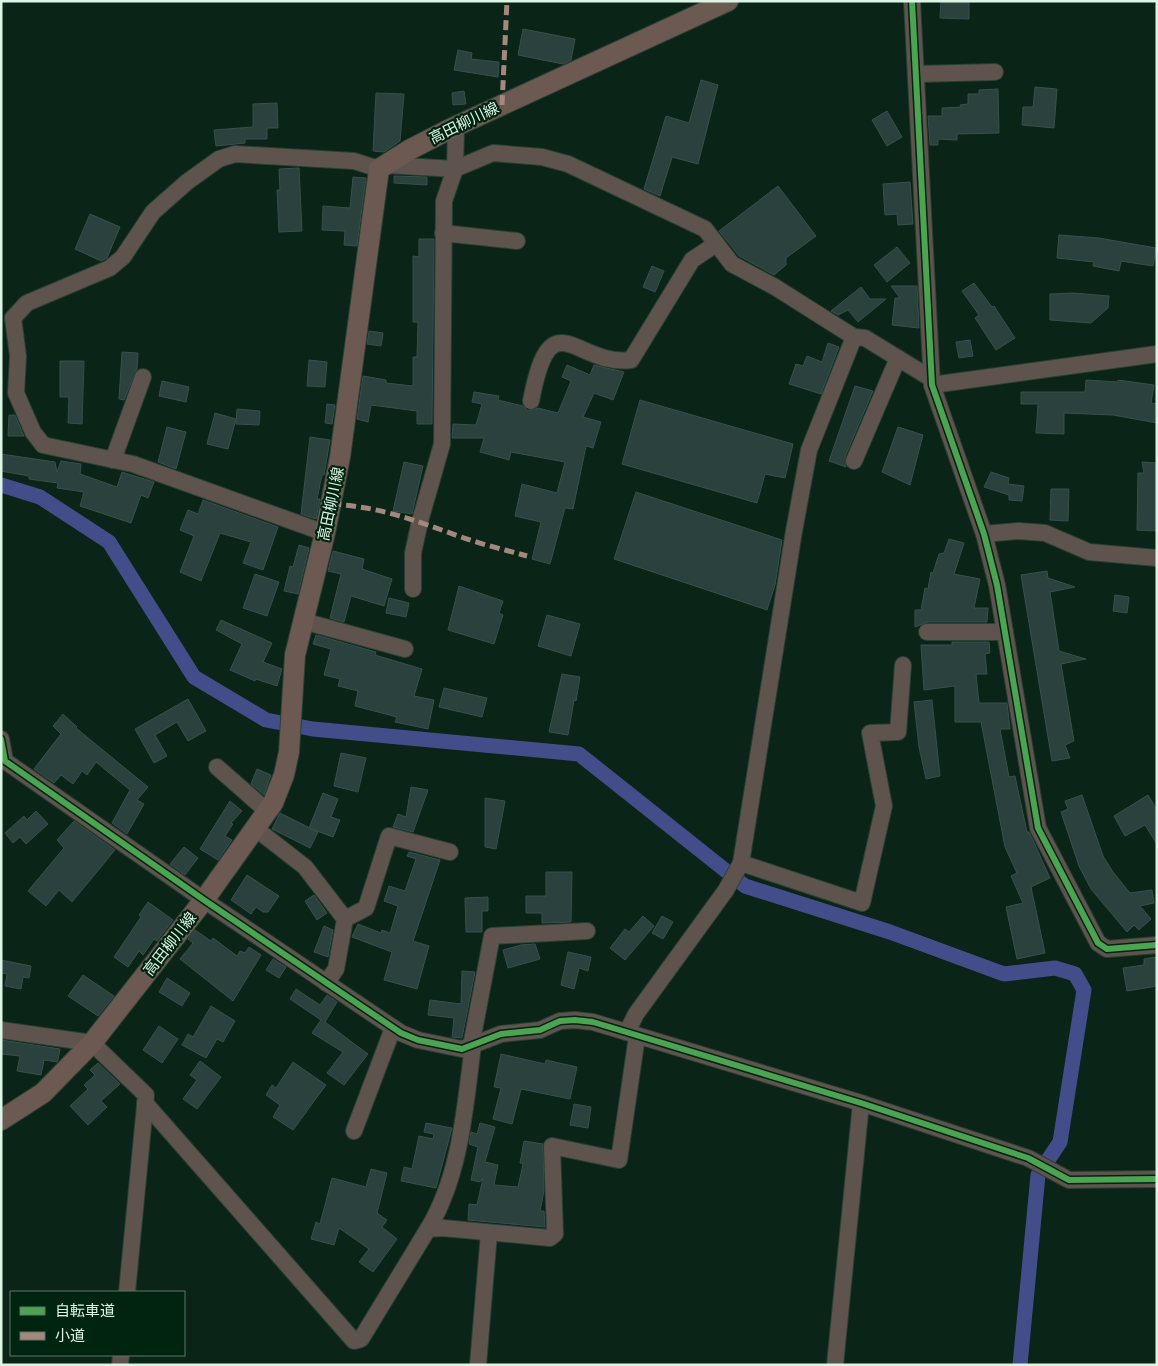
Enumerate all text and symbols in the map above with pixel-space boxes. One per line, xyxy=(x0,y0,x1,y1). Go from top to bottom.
street label: 高田柳川線 xyxy=(426,98,501,147)
street label: 高田柳川線 xyxy=(313,465,347,542)
street label: 高田柳川線 xyxy=(139,908,199,978)
legend xyxy=(10,1291,185,1356)
text: 自転車道 xyxy=(55,1301,115,1319)
text: 小道 xyxy=(55,1326,85,1344)

